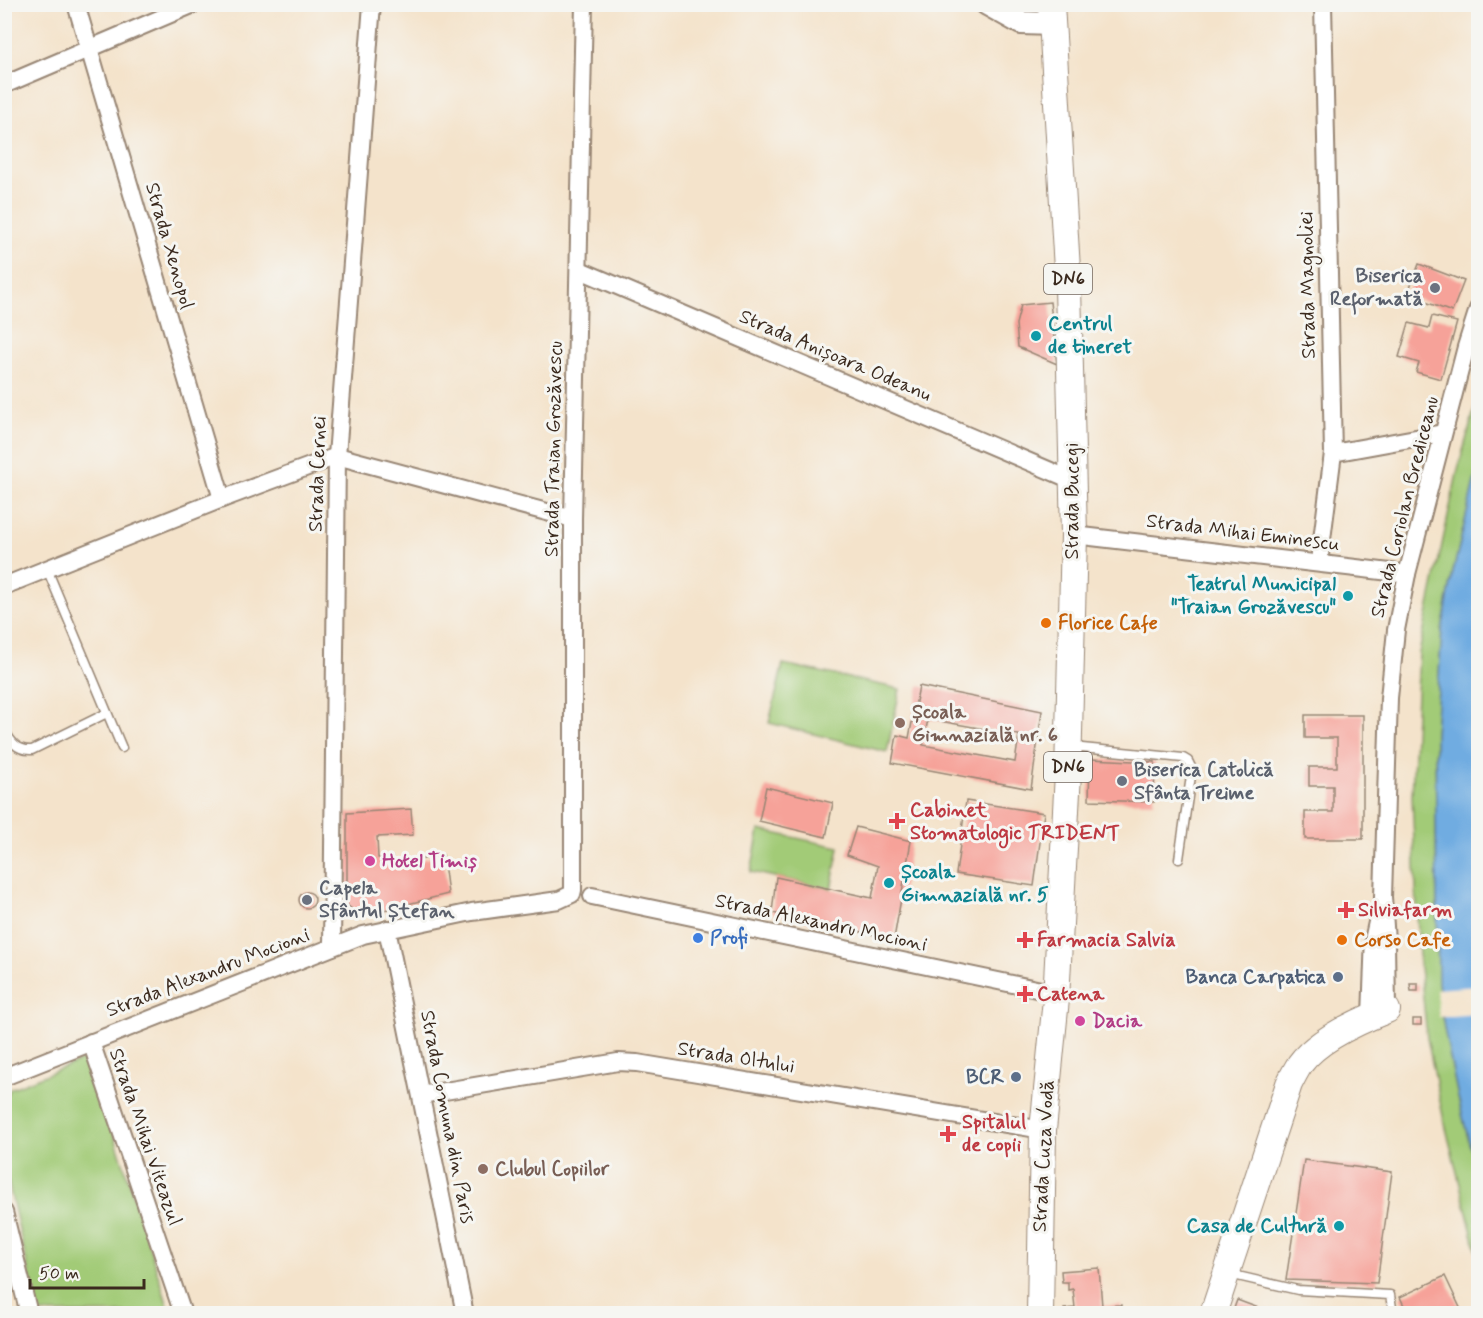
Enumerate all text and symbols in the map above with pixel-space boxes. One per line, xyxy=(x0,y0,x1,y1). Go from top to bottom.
street label: Strada Xenopol xyxy=(138,180,200,313)
street label: Strada Magnoliei xyxy=(1293,211,1324,359)
place label: Biserica Reformată xyxy=(1330,263,1423,315)
road number: DN6 xyxy=(1044,264,1092,294)
marker: Biserica Reformată xyxy=(1428,281,1442,295)
street label: Strada Anișoara Odeanu xyxy=(735,303,935,409)
place label: Centrul de tineret xyxy=(1048,311,1133,361)
marker: Centrul de tineret xyxy=(1029,329,1043,343)
street label: Strada Traian Grozăvescu xyxy=(539,341,569,557)
street label: Strada Coriolan Brediceanu xyxy=(1364,393,1446,621)
street label: Strada Cernei xyxy=(302,415,334,533)
street label: Strada Bucegi xyxy=(1059,443,1086,559)
street label: Strada Mihai Eminescu xyxy=(1145,508,1341,558)
place label: Teatrul Municipal "Traian Grozăvescu" xyxy=(1171,571,1336,621)
marker: Teatrul Municipal "Traian Grozăvescu" xyxy=(1341,589,1355,603)
place label: Florice Cafe xyxy=(1058,610,1158,637)
marker: Florice Cafe xyxy=(1039,616,1053,630)
place label: Școala Gimnazială nr. 6 xyxy=(912,699,1058,749)
marker: Școala Gimnazială nr. 6 xyxy=(893,716,907,730)
road number: DN6 xyxy=(1044,752,1092,782)
place label: Biserica Catolică Sfânta Treime xyxy=(1134,757,1274,807)
marker: Biserica Catolică Sfânta Treime xyxy=(1115,774,1129,788)
place label: Cabinet Stomatologic TRIDENT xyxy=(910,797,1120,849)
marker: Cabinet Stomatologic TRIDENT xyxy=(888,812,906,830)
place label: Hotel Timiș xyxy=(382,848,477,875)
marker: Hotel Timiș xyxy=(363,854,377,868)
place label: Școala Gimnazială nr. 5 xyxy=(901,859,1049,909)
place label: Capela Sfântul Ștefan xyxy=(319,875,455,925)
marker: Școala Gimnazială nr. 5 xyxy=(882,876,896,890)
street label: Strada Alexandru Mocioni xyxy=(713,887,929,959)
marker: Capela Sfântul Ștefan xyxy=(300,893,314,907)
place label: Silviafarm xyxy=(1358,897,1453,924)
marker: Silviafarm xyxy=(1339,903,1353,917)
street label: Strada Alexandru Mocioni xyxy=(102,922,314,1024)
place label: Profi xyxy=(710,925,748,952)
place label: Farmacia Salvia xyxy=(1037,927,1176,954)
place label: Corso Cafe xyxy=(1354,927,1451,954)
marker: Profi xyxy=(691,931,705,945)
marker: Farmacia Salvia xyxy=(1018,933,1032,947)
marker: Corso Cafe xyxy=(1335,933,1349,947)
place label: Banca Carpatica xyxy=(1186,964,1326,991)
marker: Banca Carpatica xyxy=(1331,970,1345,984)
place label: Catena xyxy=(1037,981,1105,1008)
marker: Catena xyxy=(1018,987,1032,1001)
street label: Strada Comuna din Paris xyxy=(413,1008,481,1226)
place label: Dacia xyxy=(1092,1008,1143,1035)
marker: Dacia xyxy=(1073,1014,1087,1028)
street label: Strada Oltului xyxy=(675,1035,797,1081)
street label: Strada Mihai Viteazul xyxy=(102,1045,188,1229)
place label: BCR xyxy=(966,1064,1004,1091)
marker: BCR xyxy=(1009,1070,1023,1084)
street label: Strada Cuza Vodă xyxy=(1027,1079,1061,1233)
place label: Spitalul de copii xyxy=(962,1109,1026,1159)
marker: Spitalul de copii xyxy=(939,1125,957,1143)
place label: Clubul Copiilor xyxy=(495,1156,610,1183)
marker: Clubul Copiilor xyxy=(476,1162,490,1176)
place label: Casa de Cultură xyxy=(1186,1213,1327,1240)
marker: Casa de Cultură xyxy=(1332,1219,1346,1233)
scale bar xyxy=(30,1252,144,1290)
text: 50 m xyxy=(39,1262,79,1286)

